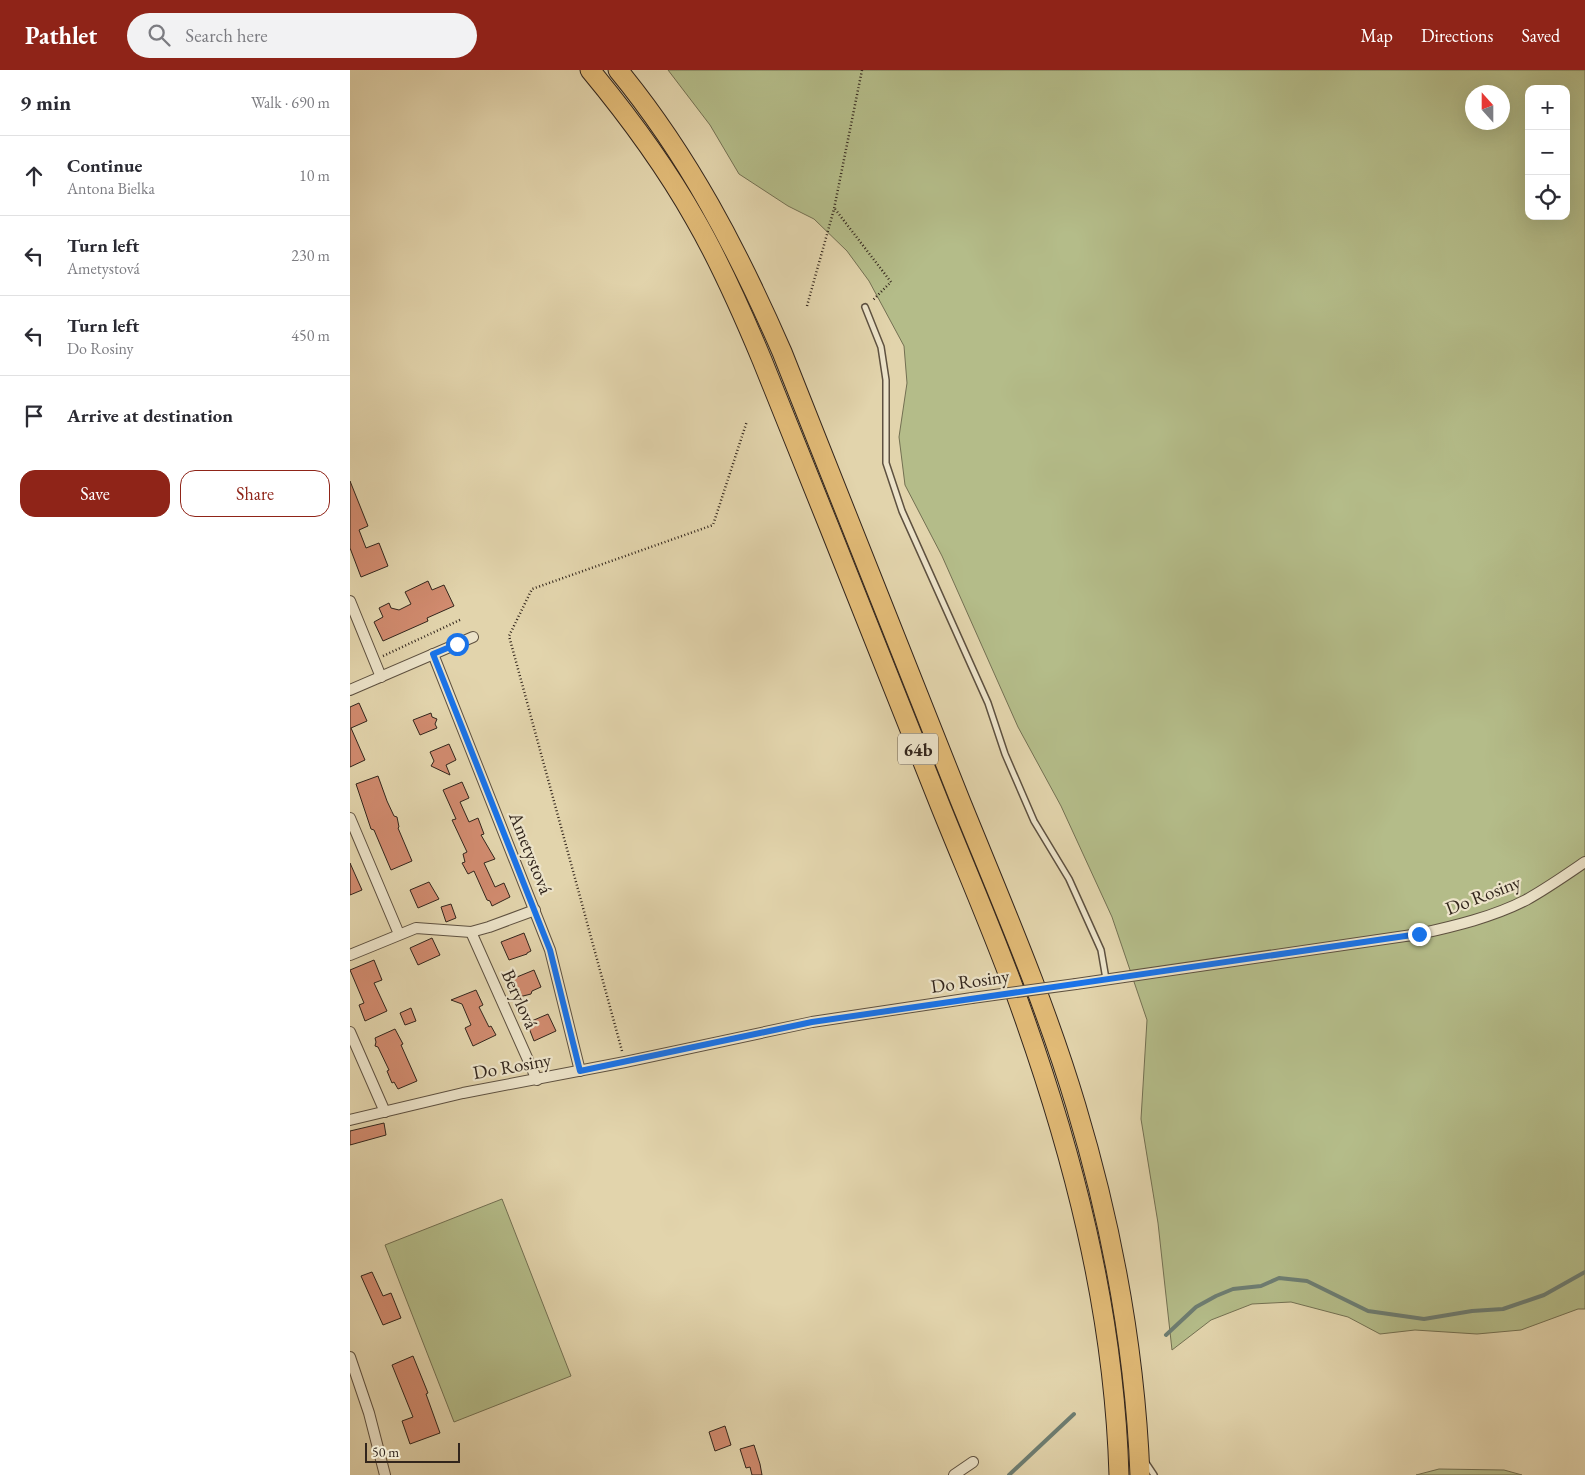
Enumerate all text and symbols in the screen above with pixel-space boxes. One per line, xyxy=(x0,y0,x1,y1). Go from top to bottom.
search box xyxy=(127,13,477,58)
text: Pathlet xyxy=(25,20,97,51)
icon: search xyxy=(145,21,173,49)
text: Search here xyxy=(185,23,268,48)
text: Map xyxy=(1361,24,1393,47)
text: Directions xyxy=(1421,24,1493,47)
text: Saved xyxy=(1521,24,1560,47)
north arrow xyxy=(1465,85,1510,130)
map controls xyxy=(1525,85,1570,220)
button: + xyxy=(1525,85,1570,130)
text: 9 min xyxy=(20,89,71,116)
text: Walk · 690 m xyxy=(251,92,330,113)
button: − xyxy=(1525,130,1570,175)
text: Continue xyxy=(67,153,142,178)
icon: ahead xyxy=(20,162,48,190)
text: 10 m xyxy=(299,165,330,186)
button: locate xyxy=(1525,175,1570,220)
text: Antona Bielka xyxy=(67,178,155,199)
text: Turn left xyxy=(67,233,139,258)
icon: left xyxy=(20,242,48,270)
text: 230 m xyxy=(291,245,330,266)
text: Ametystová xyxy=(67,258,140,279)
text: Turn left xyxy=(67,313,139,338)
icon: left xyxy=(20,322,48,350)
text: 450 m xyxy=(291,325,330,346)
text: Do Rosiny xyxy=(67,338,133,359)
icon: arrive xyxy=(20,402,48,430)
text: Arrive at destination xyxy=(67,403,233,428)
button: Save xyxy=(20,470,170,517)
button: Share xyxy=(180,470,330,517)
route start xyxy=(446,633,469,656)
road number: 64b xyxy=(898,734,938,764)
street label: Ametystová xyxy=(503,807,559,898)
street label: Do Rosiny xyxy=(1442,869,1525,921)
route end xyxy=(1408,923,1431,946)
street label: Do Rosiny xyxy=(929,963,1011,999)
street label: Berylová xyxy=(496,965,544,1033)
street label: Do Rosiny xyxy=(471,1047,554,1085)
scale bar xyxy=(365,1440,460,1463)
text: 50 m xyxy=(372,1443,399,1461)

